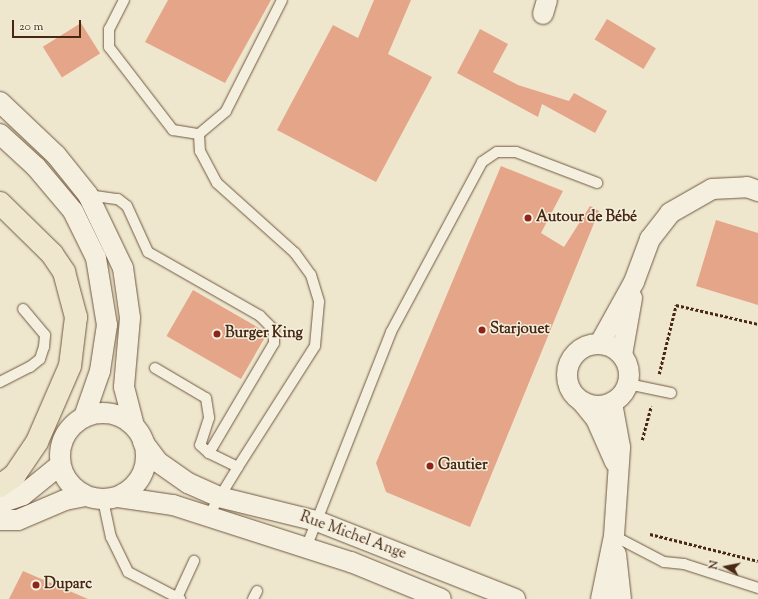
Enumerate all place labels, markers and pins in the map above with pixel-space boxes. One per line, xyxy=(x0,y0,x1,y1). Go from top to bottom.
place label: Autour de Bébé xyxy=(536,209,637,227)
marker: Autour de Bébé xyxy=(523,213,533,223)
place label: Starjouet xyxy=(490,321,550,339)
place label: Burger King xyxy=(225,325,303,343)
marker: Starjouet xyxy=(477,325,487,335)
marker: Burger King xyxy=(212,329,222,339)
place label: Gautier xyxy=(438,457,488,475)
marker: Gautier xyxy=(425,461,435,471)
place label: Duparc xyxy=(44,576,92,594)
marker: Duparc xyxy=(31,580,41,590)

